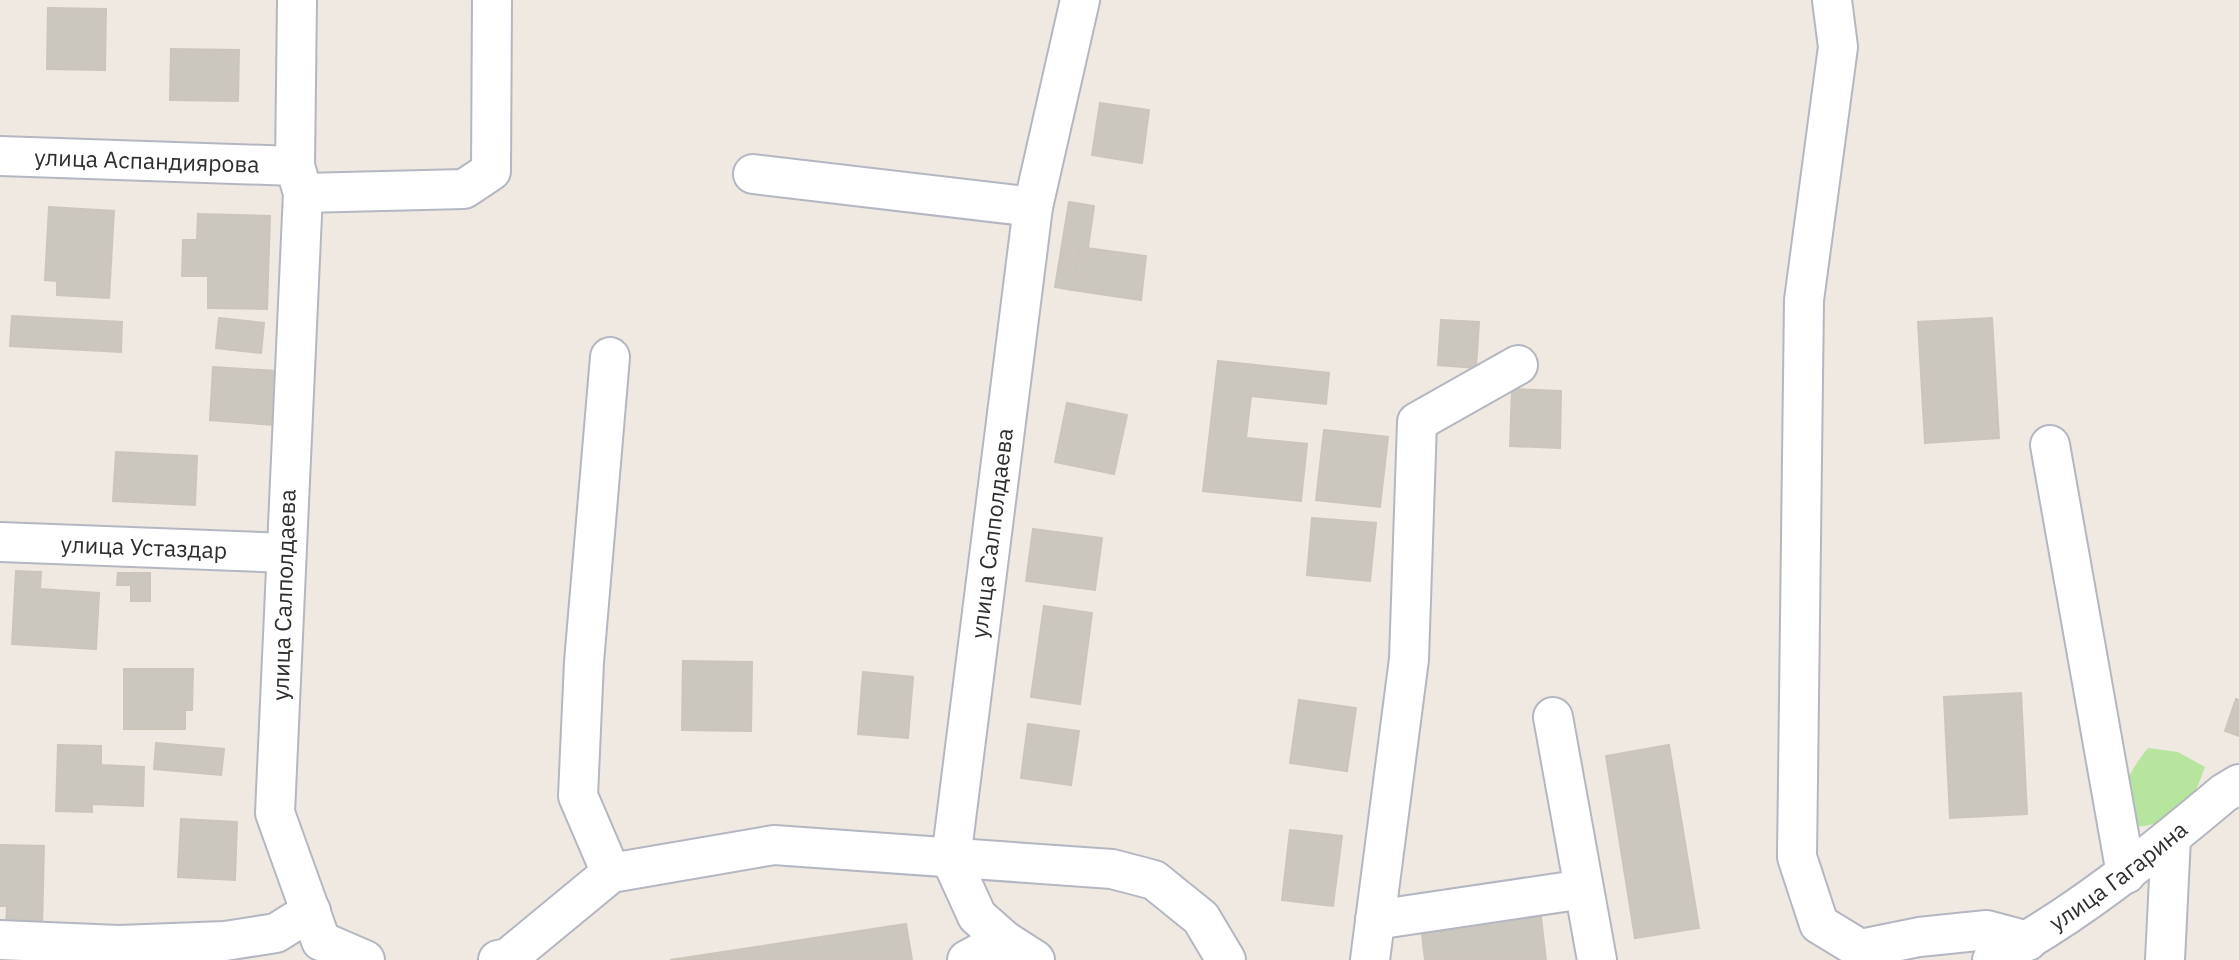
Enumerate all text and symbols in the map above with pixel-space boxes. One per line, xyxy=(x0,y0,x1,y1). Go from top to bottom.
street label: улица Аспандиярова xyxy=(34,141,260,179)
street label: улица Салполдаева xyxy=(963,426,1019,640)
street label: улица Салполдаева xyxy=(264,489,302,701)
street label: улица Устаздар xyxy=(60,528,228,565)
street label: улица Гагарина xyxy=(2043,814,2193,937)

